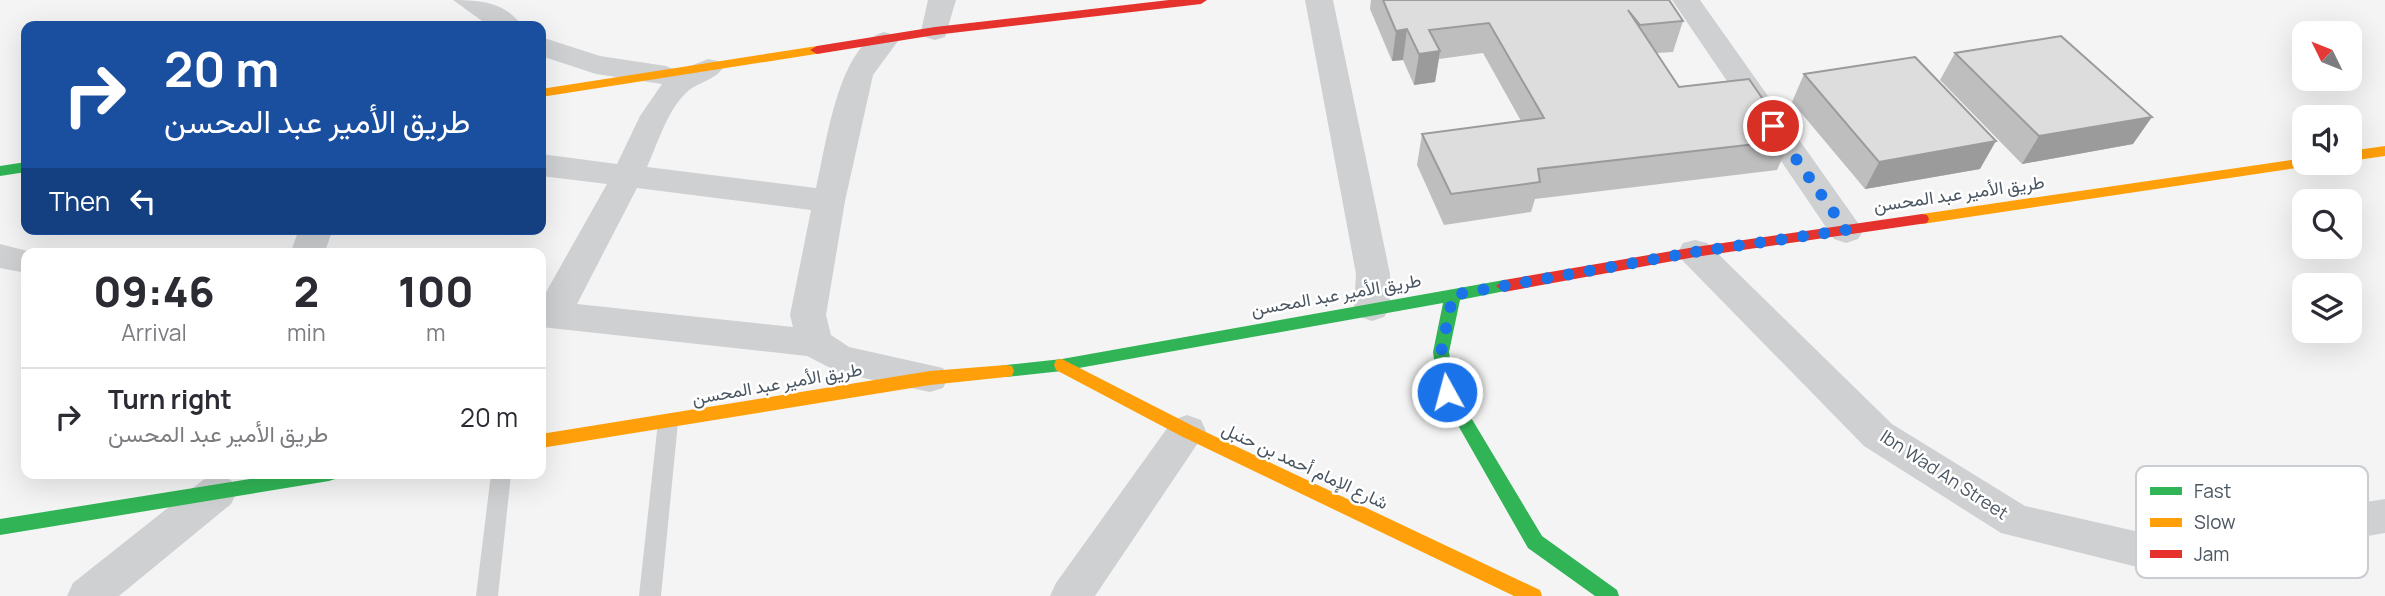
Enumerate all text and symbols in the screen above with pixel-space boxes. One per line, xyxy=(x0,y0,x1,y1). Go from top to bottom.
north arrow xyxy=(2292,21,2362,91)
map controls xyxy=(2292,21,2362,343)
text: 20 m xyxy=(164,35,279,102)
icon: right xyxy=(49,49,140,140)
pin xyxy=(1743,96,1803,156)
text: طريق الأمير عبد المحسن xyxy=(164,99,470,143)
button: sound xyxy=(2292,105,2362,175)
icon: arrive xyxy=(1754,107,1792,145)
street label: طريق الأمير عبد المحسن xyxy=(1872,169,2046,217)
icon: left xyxy=(124,182,162,220)
text: Then xyxy=(49,183,110,219)
button: search xyxy=(2292,189,2362,259)
text: 09:46 xyxy=(93,262,215,320)
text: 2 xyxy=(294,262,319,320)
text: 100 xyxy=(398,262,474,320)
street label: طريق الأمير عبد المحسن xyxy=(1249,267,1423,321)
button: layers xyxy=(2292,273,2362,343)
text: Arrival xyxy=(121,316,187,348)
text: min xyxy=(287,316,326,348)
text: m xyxy=(426,316,446,348)
position arrow xyxy=(1410,355,1484,429)
street label: طريق الأمير عبد المحسن xyxy=(690,356,864,410)
text: Turn right xyxy=(108,381,232,417)
icon: right xyxy=(49,398,87,436)
text: 20 m xyxy=(460,399,518,435)
street label: شارع الإمام أحمد بن حنبل xyxy=(1218,416,1392,515)
text: طريق الأمير عبد المحسن xyxy=(108,417,328,449)
street label: Ibn Wad An Street xyxy=(1876,424,2013,525)
legend xyxy=(2136,466,2368,578)
text: Fast xyxy=(2194,478,2231,504)
text: Slow xyxy=(2194,509,2236,535)
text: Jam xyxy=(2194,541,2229,567)

